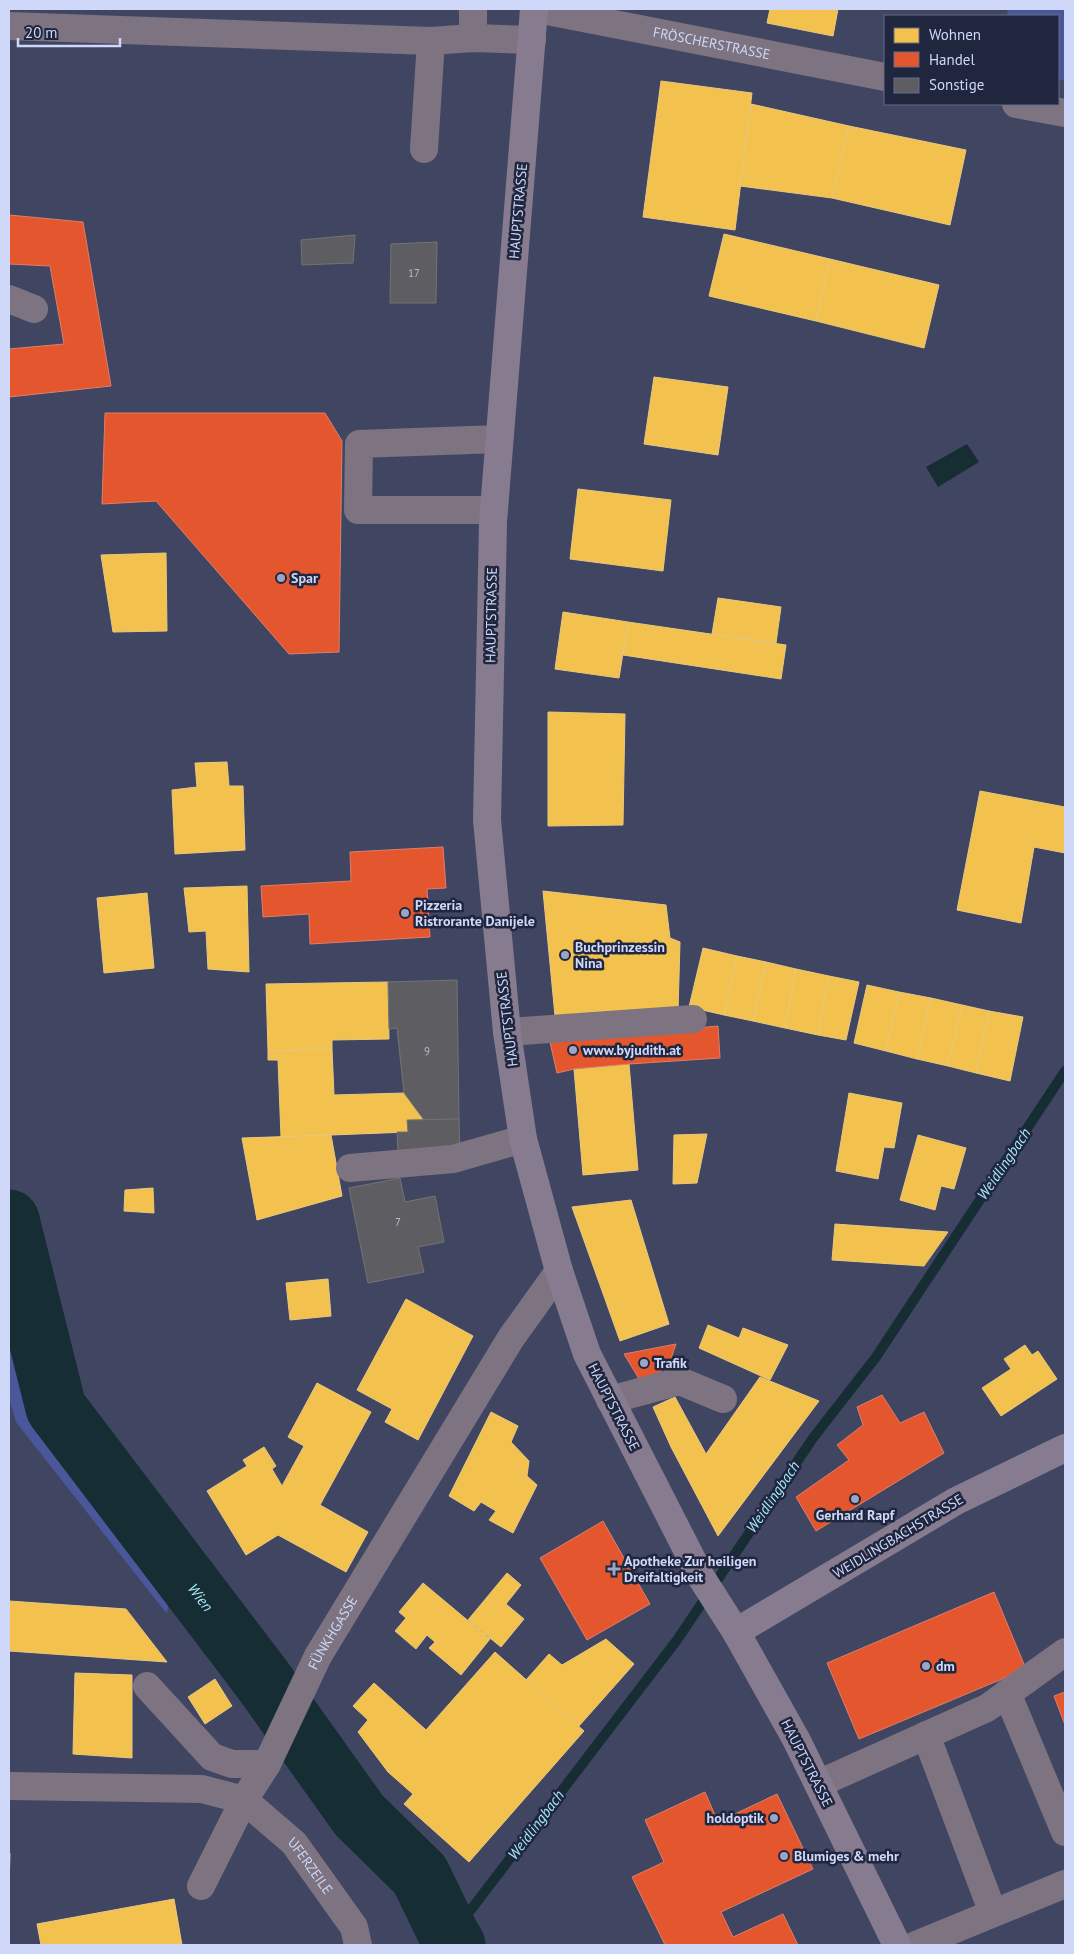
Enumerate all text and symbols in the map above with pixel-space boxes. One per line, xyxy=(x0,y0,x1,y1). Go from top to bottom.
scale bar xyxy=(18,15,120,47)
legend xyxy=(884,15,1059,105)
text: 20 m xyxy=(25,23,58,42)
street label: FRÖSCHERSTRASSE xyxy=(652,23,772,63)
text: Wohnen xyxy=(929,25,981,44)
text: Handel xyxy=(929,50,975,69)
text: Sonstige xyxy=(929,75,984,94)
street label: HAUPTSTRASSE xyxy=(505,162,531,260)
house number: 17 xyxy=(408,266,420,280)
street label: HAUPTSTRASSE xyxy=(481,567,501,663)
place label: Spar xyxy=(291,569,318,587)
marker: Spar xyxy=(275,572,287,584)
place label: Pizzeria Ristrorante Danijele xyxy=(415,896,535,930)
marker: Pizzeria Ristrorante Danijele xyxy=(399,907,411,919)
place label: Buchprinzessin Nina xyxy=(575,938,665,972)
marker: Buchprinzessin Nina xyxy=(559,949,571,961)
street label: HAUPTSTRASSE xyxy=(492,970,522,1068)
place label: www.byjudith.at xyxy=(582,1041,681,1059)
house number: 9 xyxy=(424,1044,430,1058)
marker: www.byjudith.at xyxy=(567,1044,579,1056)
water label: Weidlingbach xyxy=(973,1124,1035,1203)
house number: 7 xyxy=(395,1215,401,1229)
place label: Trafik xyxy=(654,1354,687,1372)
marker: Trafik xyxy=(638,1357,650,1369)
street label: HAUPTSTRASSE xyxy=(584,1360,644,1454)
water label: Weidlingbach xyxy=(742,1457,804,1536)
street label: WEIDLINGBACHSTRASSE xyxy=(830,1490,966,1582)
marker: Gerhard Rapf xyxy=(849,1493,861,1505)
place label: Gerhard Rapf xyxy=(816,1506,896,1524)
place label: Apotheke Zur heiligen Dreifaltigkeit xyxy=(624,1552,756,1586)
marker: Apotheke Zur heiligen Dreifaltigkeit xyxy=(608,1563,620,1575)
water label: Wien xyxy=(184,1579,217,1615)
street label: FÜNKHGASSE xyxy=(304,1592,361,1673)
place label: dm xyxy=(936,1657,955,1675)
marker: dm xyxy=(920,1660,932,1672)
street label: HAUPTSTRASSE xyxy=(777,1716,837,1810)
water label: Weidlingbach xyxy=(503,1786,568,1863)
place label: holdoptik xyxy=(707,1809,764,1827)
marker: holdoptik xyxy=(768,1812,780,1824)
street label: UFERZEILE xyxy=(284,1833,337,1898)
place label: Blumiges & mehr xyxy=(794,1847,899,1865)
marker: Blumiges & mehr xyxy=(778,1850,790,1862)

